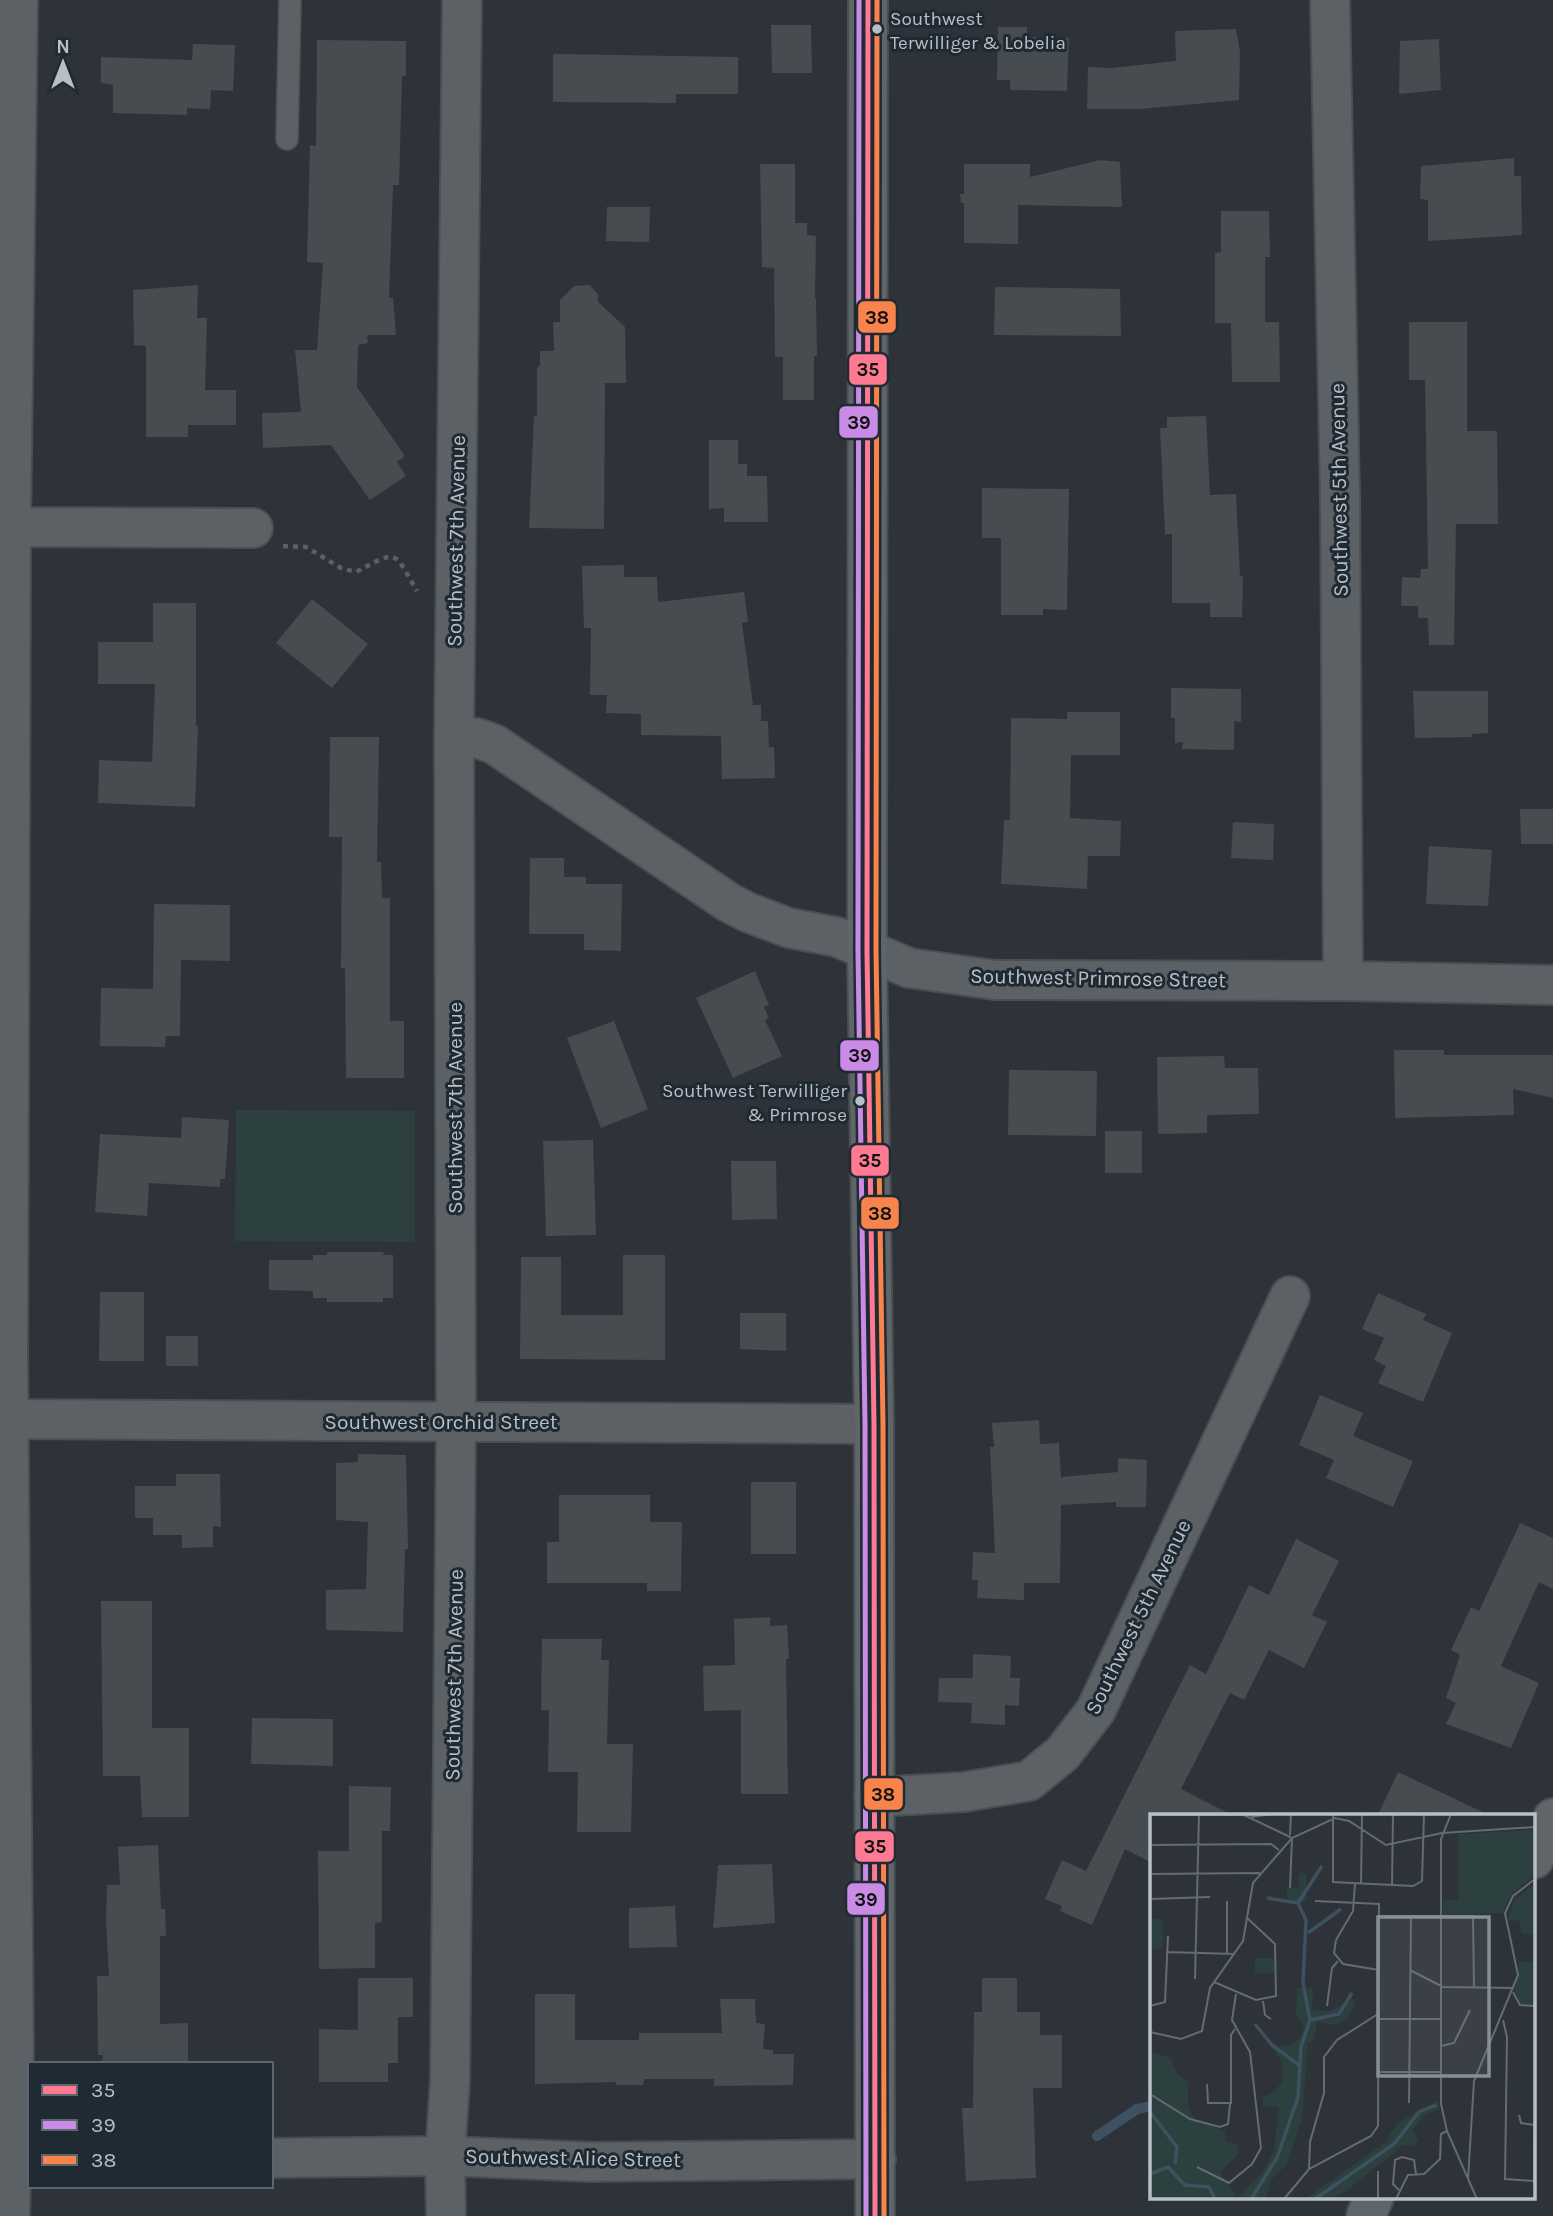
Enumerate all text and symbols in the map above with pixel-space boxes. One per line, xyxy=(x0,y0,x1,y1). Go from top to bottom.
place label: Southwest Terwilliger & Lobelia xyxy=(890,8,1066,54)
marker: Southwest Terwilliger & Lobelia xyxy=(870,22,884,36)
north arrow xyxy=(28,28,98,98)
text: N xyxy=(56,36,70,58)
line badge: 38 xyxy=(857,300,897,334)
text: 38 xyxy=(865,307,889,329)
line badge: 35 xyxy=(848,353,888,386)
text: 35 xyxy=(857,359,879,381)
street label: Southwest 5th Avenue xyxy=(1325,383,1353,597)
line badge: 39 xyxy=(838,405,879,439)
text: 39 xyxy=(847,412,871,434)
street label: Southwest 7th Avenue xyxy=(442,435,470,647)
street label: Southwest Primrose Street xyxy=(970,964,1226,992)
street label: Southwest 7th Avenue xyxy=(443,1002,467,1214)
line badge: 39 xyxy=(839,1039,880,1072)
text: 39 xyxy=(848,1045,872,1067)
place label: Southwest Terwilliger & Primrose xyxy=(662,1080,847,1126)
marker: Southwest Terwilliger & Primrose xyxy=(853,1094,867,1108)
line badge: 35 xyxy=(850,1144,890,1177)
text: 35 xyxy=(859,1150,881,1172)
line badge: 38 xyxy=(860,1196,900,1230)
text: 38 xyxy=(868,1203,892,1225)
street label: Southwest Orchid Street xyxy=(324,1410,558,1434)
street label: Southwest 5th Avenue xyxy=(1080,1516,1196,1718)
street label: Southwest 7th Avenue xyxy=(440,1569,468,1781)
line badge: 38 xyxy=(863,1777,904,1811)
text: 38 xyxy=(871,1784,895,1806)
inset map xyxy=(1150,1814,1536,2198)
line badge: 35 xyxy=(854,1830,895,1863)
text: 35 xyxy=(864,1836,886,1858)
line badge: 39 xyxy=(846,1882,886,1916)
text: 39 xyxy=(854,1889,878,1911)
legend xyxy=(28,2062,273,2188)
text: 35 xyxy=(91,2078,115,2102)
text: 39 xyxy=(91,2113,116,2137)
street label: Southwest Alice Street xyxy=(465,2144,681,2172)
text: 38 xyxy=(91,2148,116,2172)

